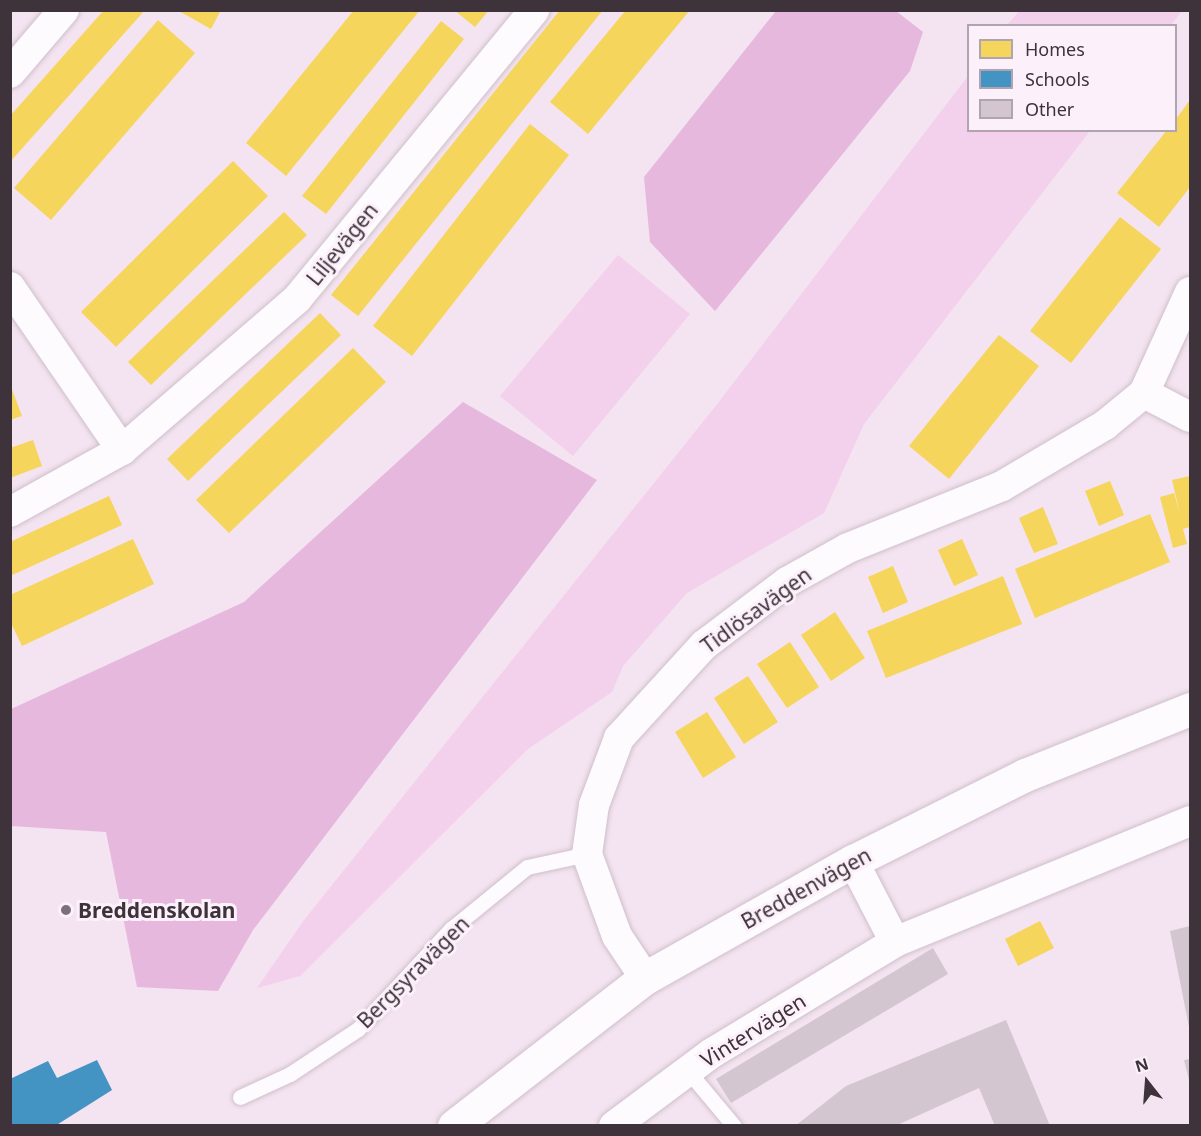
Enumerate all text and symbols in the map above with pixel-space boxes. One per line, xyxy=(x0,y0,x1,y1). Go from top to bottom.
legend xyxy=(967,24,1177,132)
text: Homes xyxy=(1025,37,1085,61)
text: Schools xyxy=(1025,67,1090,91)
text: Other xyxy=(1025,97,1074,121)
street label: Liljevägen xyxy=(301,198,383,290)
street label: Tidlösavägen xyxy=(696,562,816,658)
street label: Breddenvägen xyxy=(737,842,875,934)
place label: Breddenskolan xyxy=(78,897,235,923)
marker: Breddenskolan xyxy=(59,903,73,917)
street label: Bergsyravägen xyxy=(352,911,474,1033)
street label: Vintervägen xyxy=(696,988,810,1072)
north arrow xyxy=(1117,1052,1177,1112)
text: N xyxy=(1132,1052,1151,1077)

